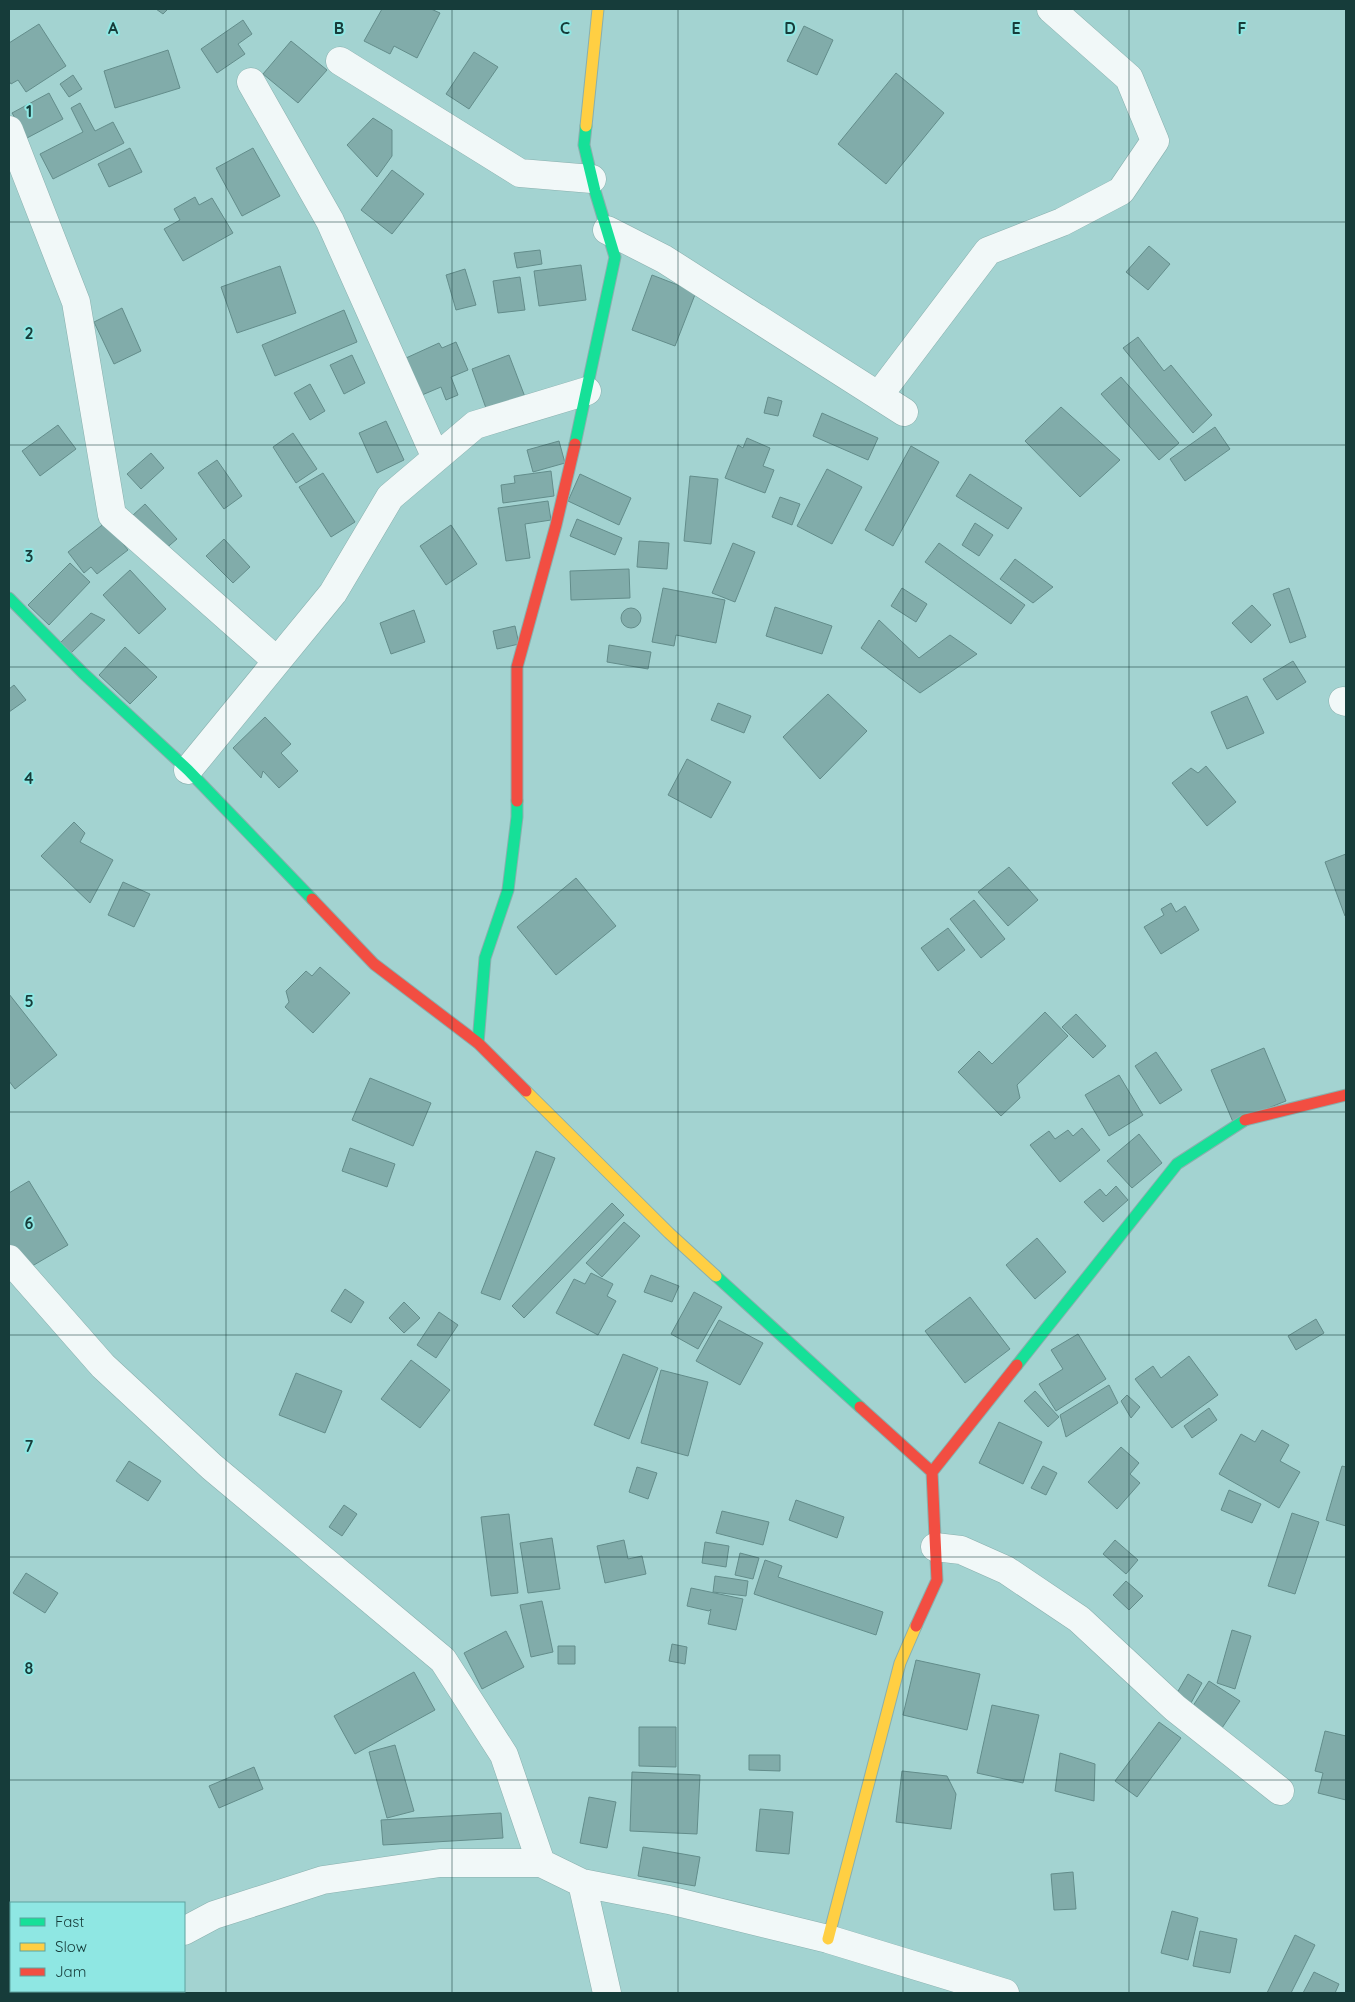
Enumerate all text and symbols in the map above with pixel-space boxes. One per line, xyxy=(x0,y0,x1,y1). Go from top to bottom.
text: A xyxy=(108,18,119,38)
text: B xyxy=(334,18,344,38)
text: C xyxy=(560,18,570,38)
text: D xyxy=(784,18,796,38)
text: E xyxy=(1011,18,1021,38)
text: F xyxy=(1238,18,1247,38)
text: 1 xyxy=(26,101,32,121)
text: 2 xyxy=(24,323,34,343)
text: 3 xyxy=(25,546,33,566)
text: 4 xyxy=(24,768,34,788)
text: 5 xyxy=(24,991,34,1011)
text: 6 xyxy=(25,1213,34,1233)
text: 7 xyxy=(25,1436,34,1456)
text: 8 xyxy=(25,1658,34,1678)
legend xyxy=(10,1902,185,1992)
text: Fast xyxy=(55,1912,84,1931)
text: Slow xyxy=(55,1937,87,1956)
text: Jam xyxy=(55,1962,86,1981)

